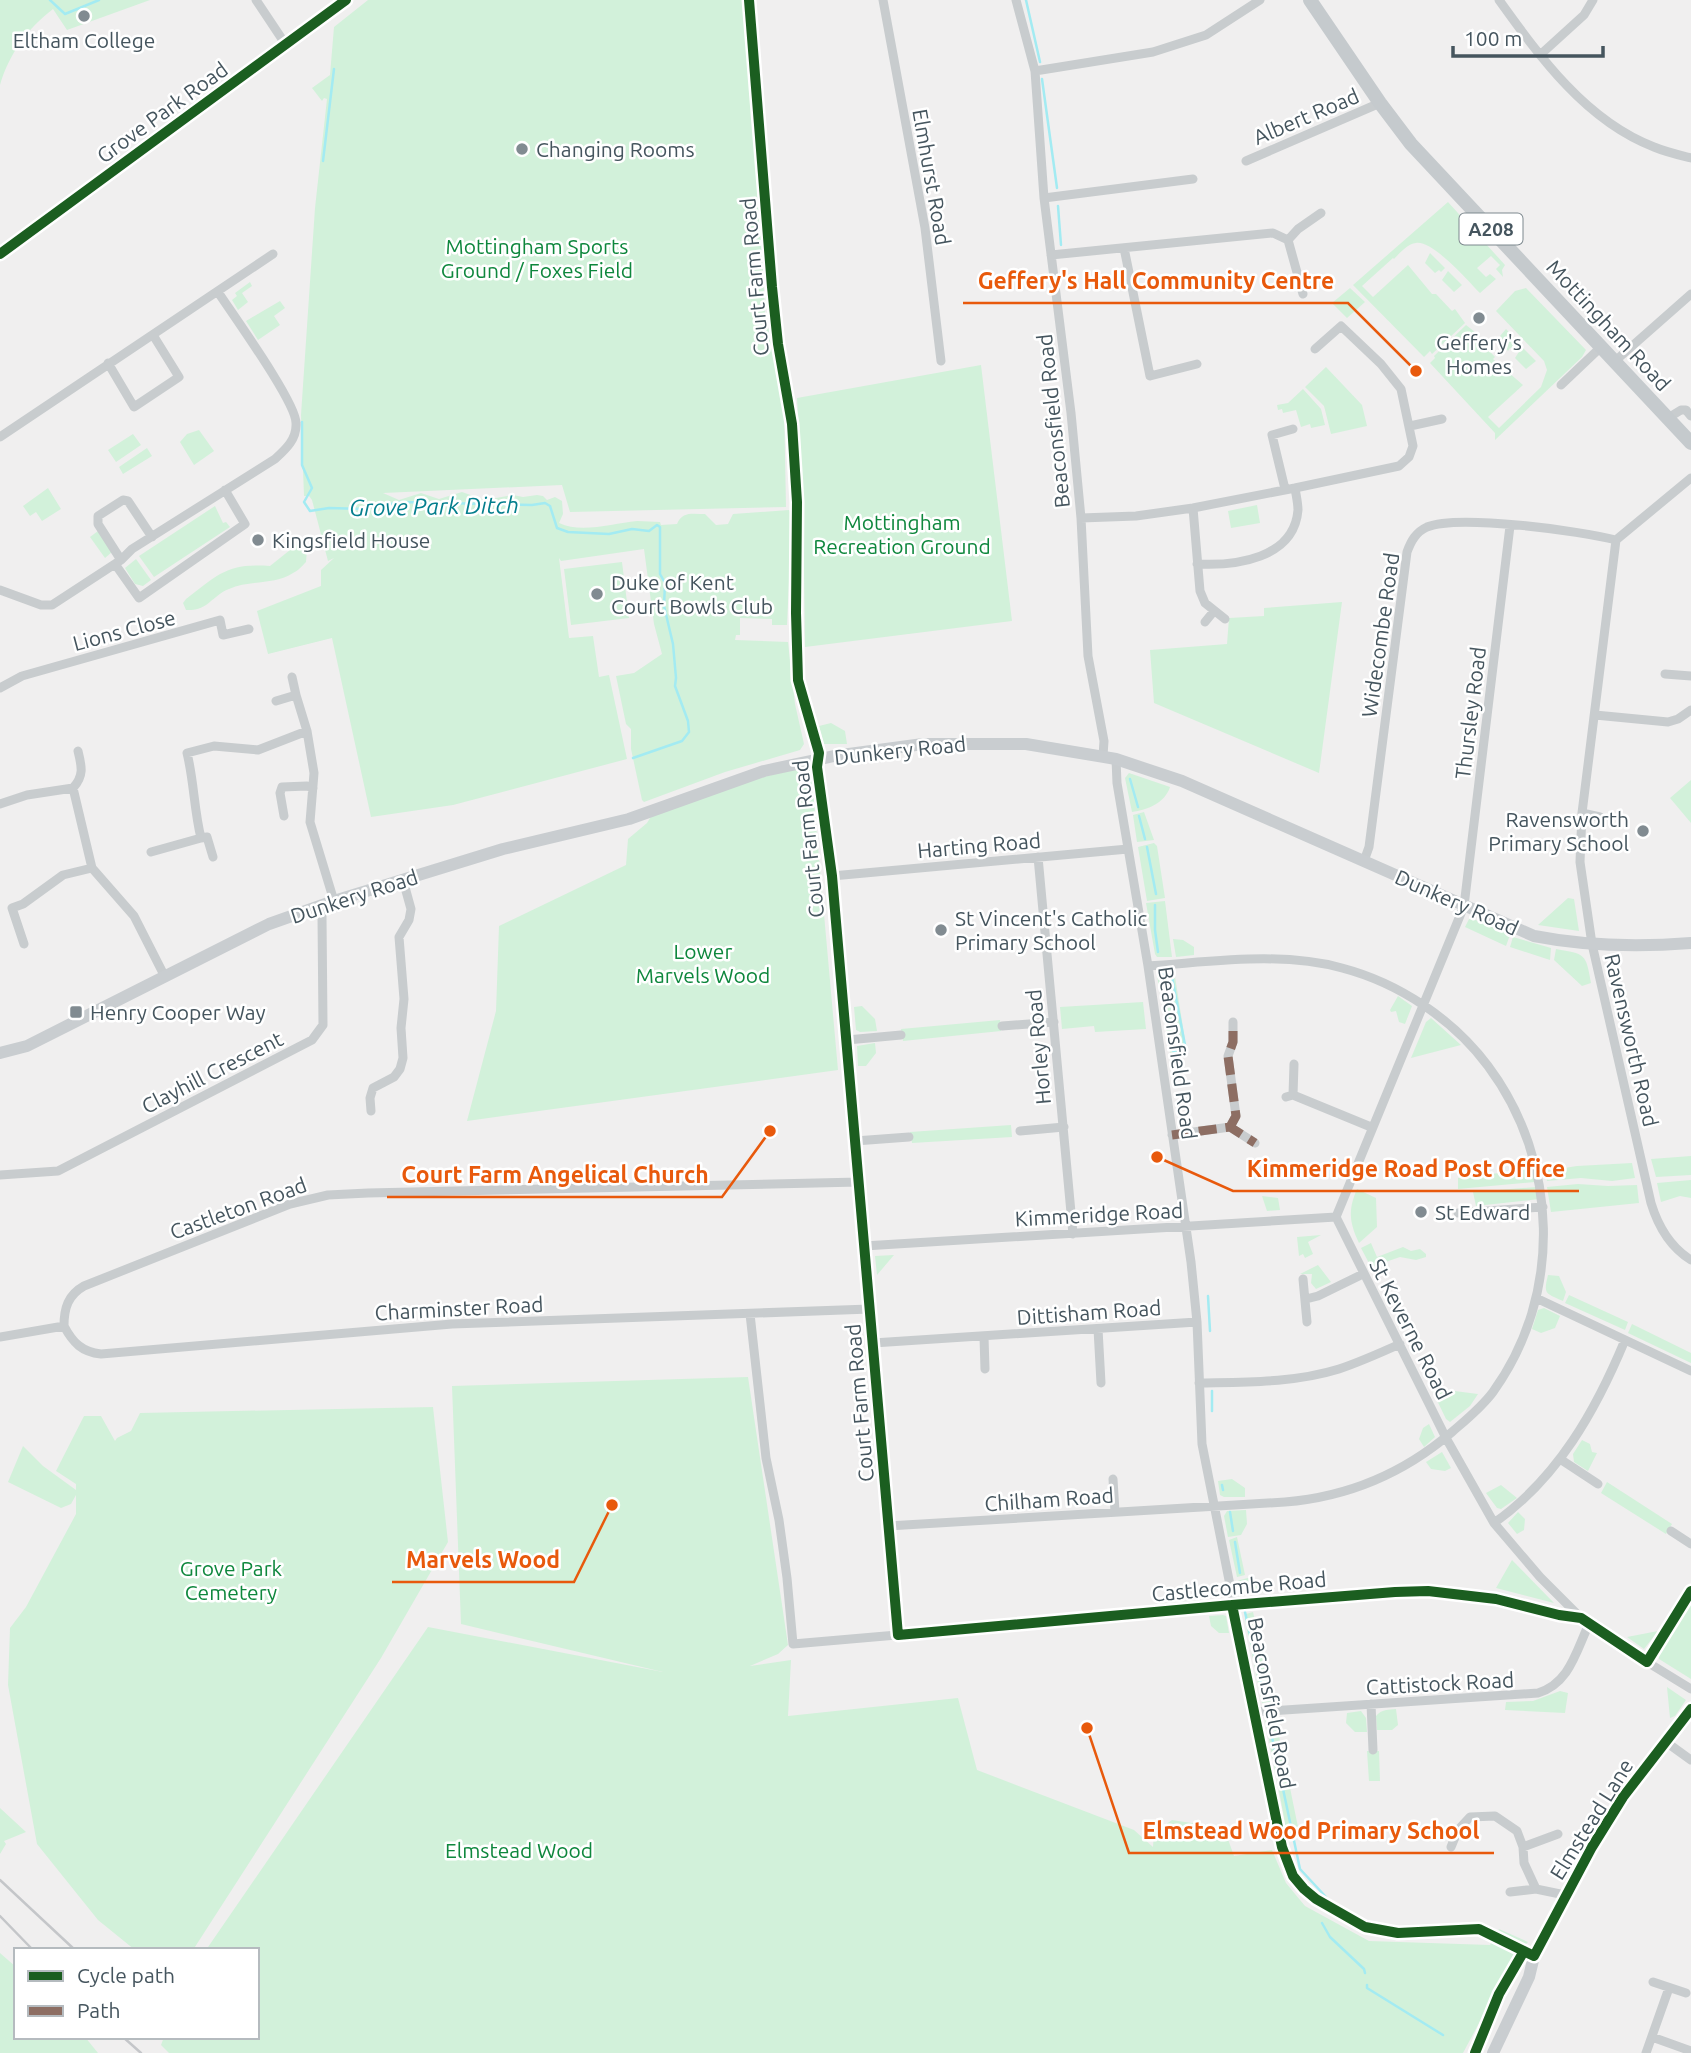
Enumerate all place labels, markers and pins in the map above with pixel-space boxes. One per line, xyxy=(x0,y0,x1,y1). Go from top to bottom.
marker: Eltham College xyxy=(76,8,92,24)
place label: Eltham College xyxy=(13,28,155,52)
place label: Changing Rooms xyxy=(536,137,695,161)
marker: Changing Rooms xyxy=(514,141,530,157)
callout: Geffery's Hall Community Centre xyxy=(963,259,1348,303)
marker: Geffery's Homes xyxy=(1471,310,1487,326)
place label: Geffery's Homes xyxy=(1436,330,1522,378)
place label: Kingsfield House xyxy=(272,528,430,552)
marker: Kingsfield House xyxy=(250,532,266,548)
place label: Duke of Kent Court Bowls Club xyxy=(611,570,773,618)
marker: Duke of Kent Court Bowls Club xyxy=(589,586,605,602)
place label: Ravensworth Primary School xyxy=(1488,807,1629,855)
marker: Ravensworth Primary School xyxy=(1635,823,1651,839)
place label: St Vincent's Catholic Primary School xyxy=(955,906,1148,954)
marker: St Vincent's Catholic Primary School xyxy=(933,922,949,938)
place label: Henry Cooper Way xyxy=(90,1000,266,1024)
marker: Henry Cooper Way xyxy=(68,1004,84,1020)
callout: Kimmeridge Road Post Office xyxy=(1233,1147,1579,1191)
callout: Court Farm Angelical Church xyxy=(387,1153,722,1197)
place label: St Edward xyxy=(1435,1200,1530,1224)
marker: St Edward xyxy=(1413,1204,1429,1220)
callout: Marvels Wood xyxy=(392,1538,574,1582)
callout: Elmstead Wood Primary School xyxy=(1129,1809,1494,1853)

